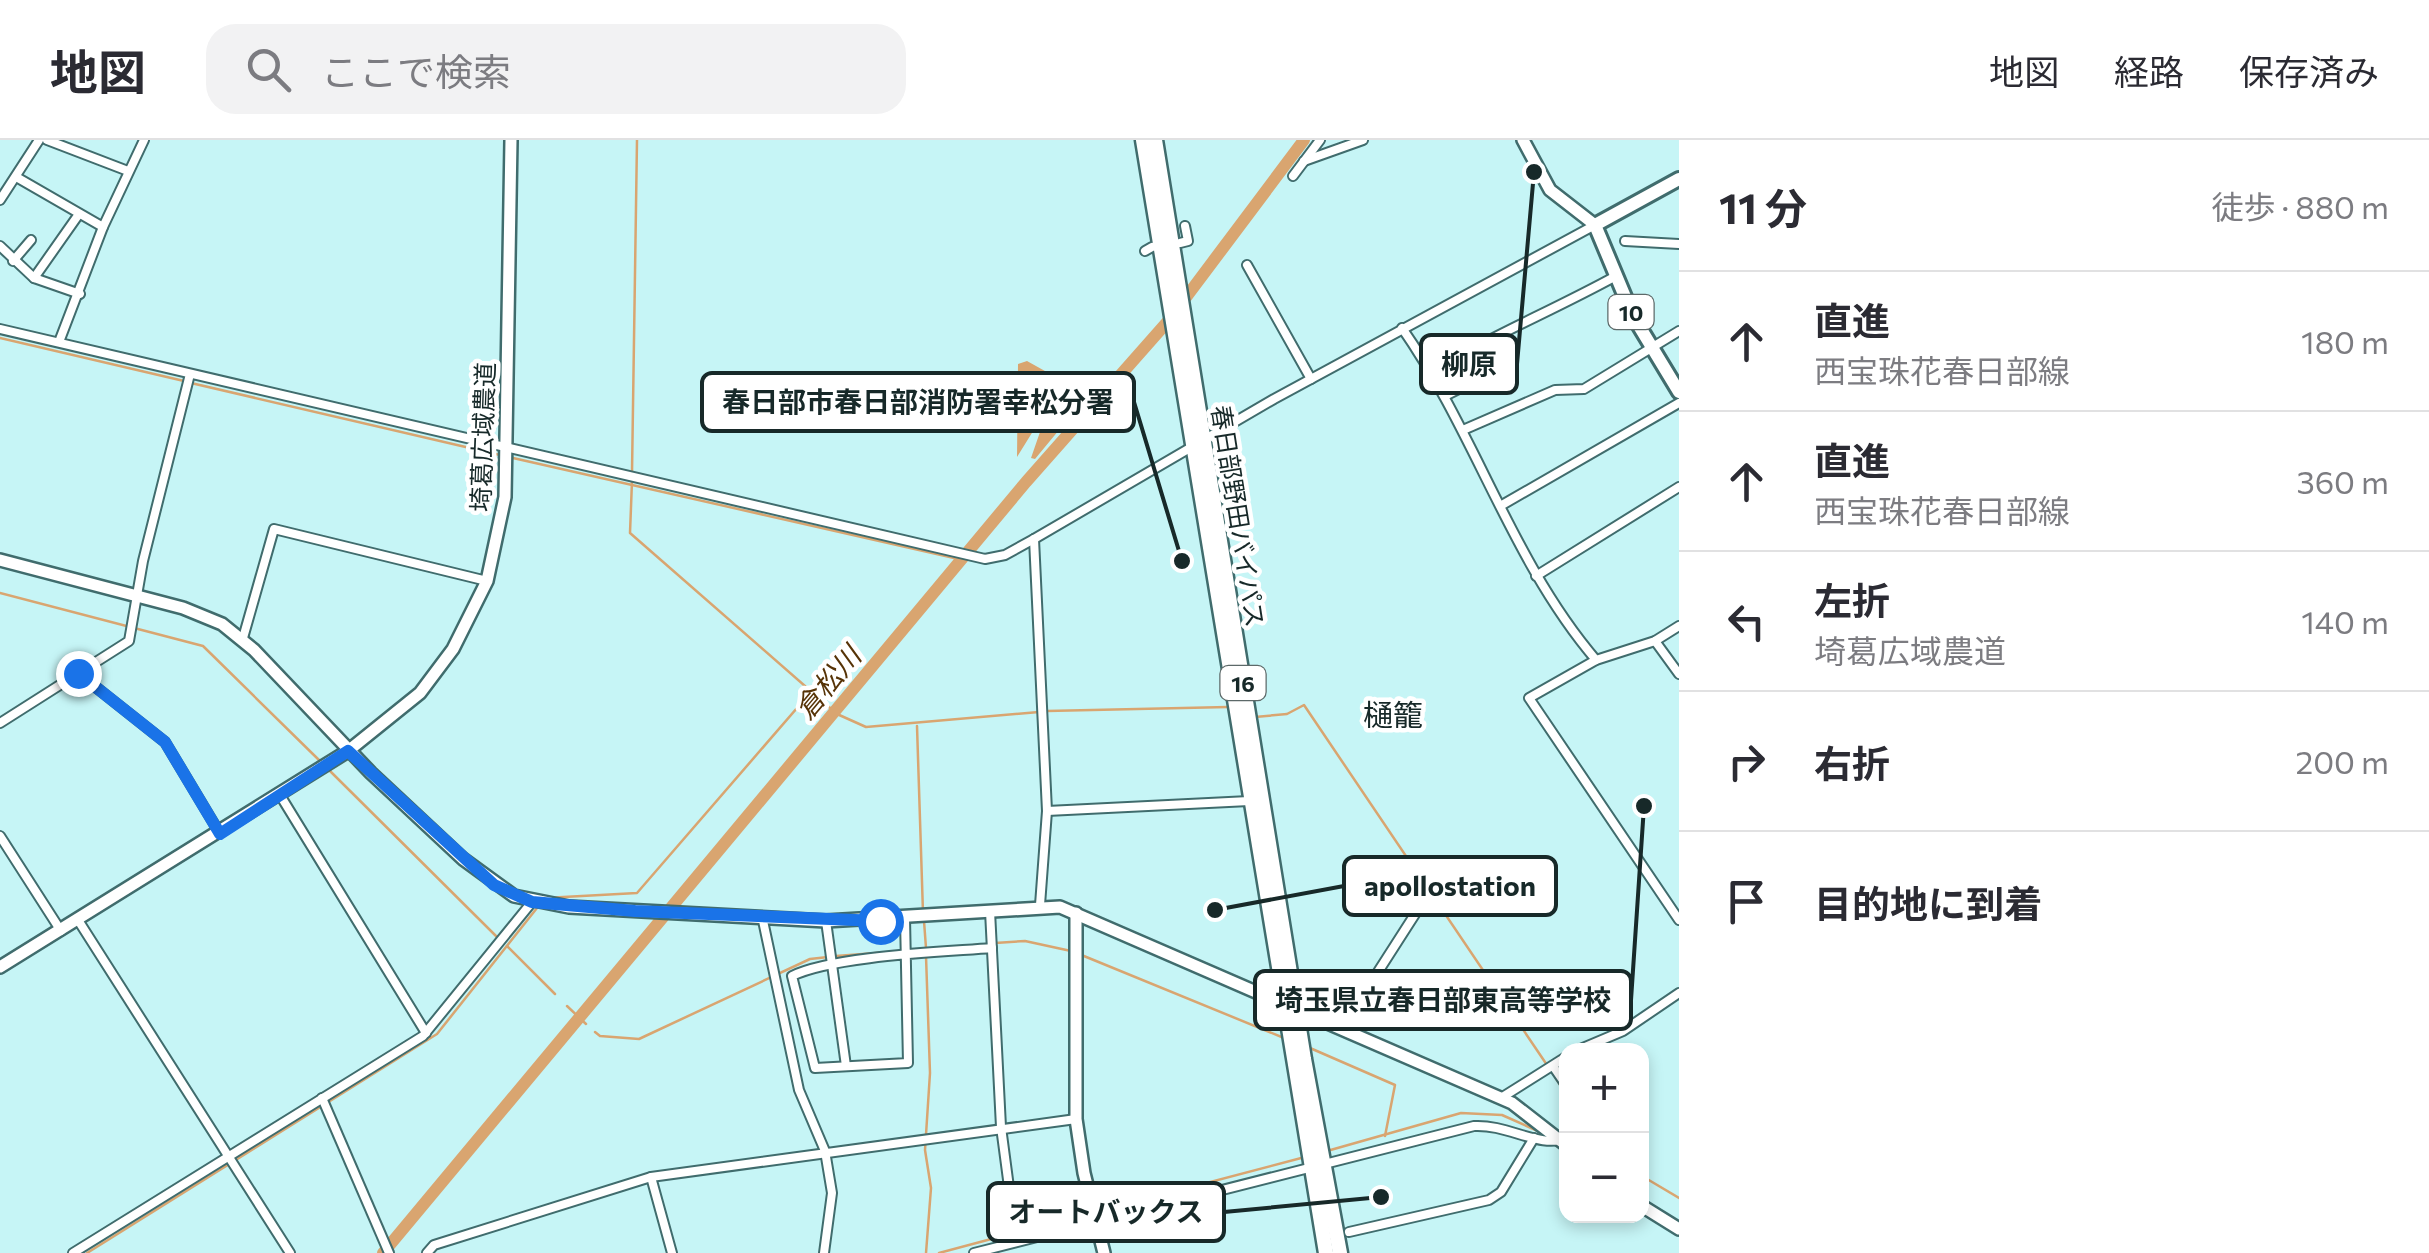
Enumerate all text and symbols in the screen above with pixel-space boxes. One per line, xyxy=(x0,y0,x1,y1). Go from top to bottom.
search box xyxy=(206,24,906,114)
text: 地図 xyxy=(50,41,146,100)
icon: search xyxy=(241,42,296,97)
text: ここで検索 xyxy=(321,47,511,94)
text: 地図 xyxy=(1989,49,2059,92)
text: 経路 xyxy=(2114,49,2184,92)
text: 保存済み xyxy=(2239,49,2379,92)
text: 11 分 xyxy=(1719,181,1807,233)
text: 徒歩 · 880 m xyxy=(2211,186,2389,226)
road number: 10 xyxy=(1608,295,1654,329)
text: 直進 xyxy=(1814,296,1890,343)
icon: ahead xyxy=(1719,314,1774,369)
text: 180 m xyxy=(2301,321,2389,361)
callout: 柳原 xyxy=(1421,335,1517,393)
text: 柳原 xyxy=(1441,346,1497,380)
text: 西宝珠花春日部線 xyxy=(1814,350,2070,390)
street label: 埼葛広域農道 xyxy=(464,362,500,512)
callout: 春日部市春日部消防署幸松分署 xyxy=(702,373,1134,431)
text: 春日部市春日部消防署幸松分署 xyxy=(722,384,1114,418)
street label: 春日部野田バイパス xyxy=(1207,403,1271,629)
text: 直進 xyxy=(1814,436,1890,483)
icon: ahead xyxy=(1719,454,1774,509)
text: 360 m xyxy=(2296,461,2389,501)
text: 西宝珠花春日部線 xyxy=(1814,490,2070,530)
text: 左折 xyxy=(1814,576,1890,623)
icon: left xyxy=(1719,594,1774,649)
text: 140 m xyxy=(2301,601,2389,641)
text: 埼葛広域農道 xyxy=(1814,630,2006,670)
water label: 倉松川 xyxy=(787,637,869,725)
route end xyxy=(56,651,102,697)
road number: 16 xyxy=(1220,666,1266,700)
district label: 樋籠 xyxy=(1363,695,1423,732)
icon: right xyxy=(1719,734,1774,789)
text: 右折 xyxy=(1814,739,1890,786)
text: 200 m xyxy=(2296,741,2389,781)
callout: apollostation xyxy=(1344,857,1556,915)
text: apollostation xyxy=(1364,868,1536,902)
icon: arrive xyxy=(1719,874,1774,929)
text: 目的地に到着 xyxy=(1814,879,2042,926)
route start xyxy=(858,899,904,945)
callout: 埼玉県立春日部東高等学校 xyxy=(1255,971,1631,1029)
text: 埼玉県立春日部東高等学校 xyxy=(1275,982,1611,1016)
map controls xyxy=(1559,1043,1649,1223)
button: + xyxy=(1559,1043,1649,1133)
button: − xyxy=(1559,1133,1649,1223)
callout: オートバックス xyxy=(988,1183,1224,1241)
text: オートバックス xyxy=(1008,1194,1204,1228)

